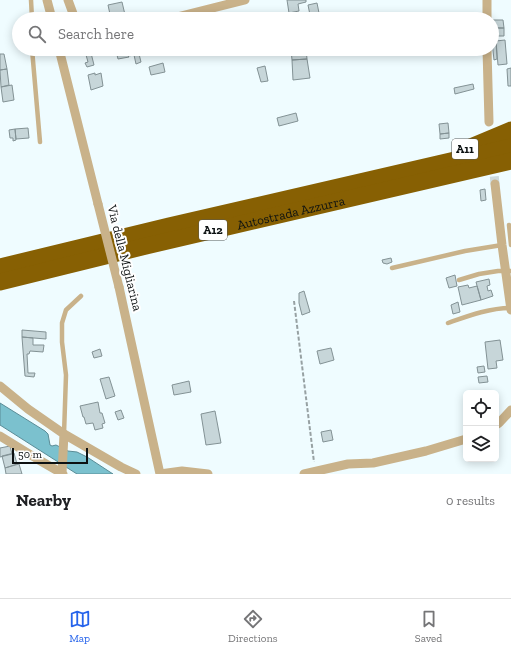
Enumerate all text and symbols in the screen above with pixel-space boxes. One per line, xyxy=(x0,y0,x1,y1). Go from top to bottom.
search box xyxy=(12,12,499,56)
icon: search xyxy=(26,23,48,45)
text: Search here xyxy=(58,25,134,43)
road number: A11 xyxy=(452,139,478,159)
street label: Autostrada Azzurra xyxy=(235,192,347,232)
street label: Via della Migliarina xyxy=(104,202,146,313)
road number: A12 xyxy=(199,220,227,240)
map controls xyxy=(463,390,499,462)
button: locate xyxy=(463,390,499,426)
button: layers xyxy=(463,426,499,462)
scale bar xyxy=(12,446,88,465)
text: 50 m xyxy=(18,448,42,461)
text: Nearby xyxy=(16,490,71,510)
text: 0 results xyxy=(446,493,495,508)
tab: Map xyxy=(69,608,91,645)
tab: Directions xyxy=(228,608,278,645)
tab: Saved xyxy=(415,608,442,645)

